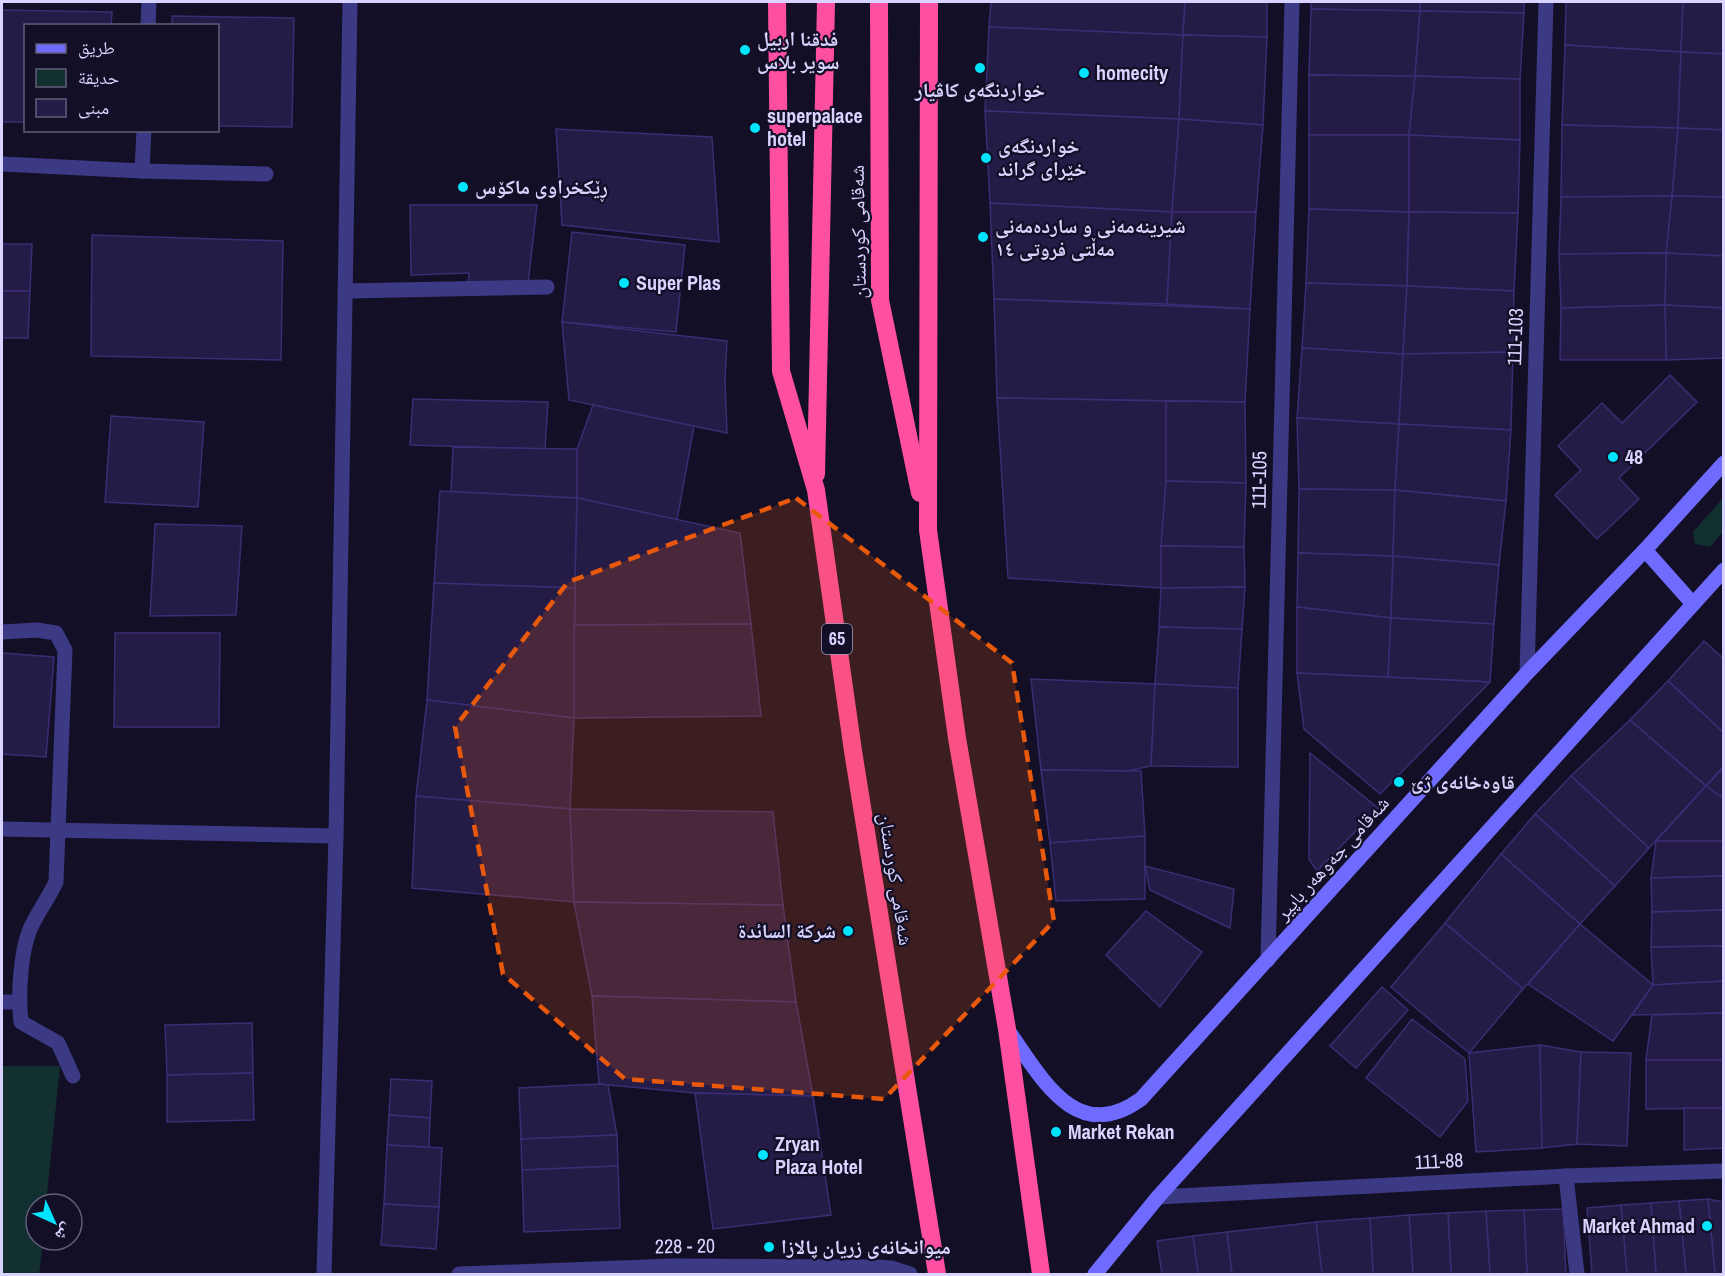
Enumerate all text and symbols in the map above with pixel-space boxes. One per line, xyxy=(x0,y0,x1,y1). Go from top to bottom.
legend xyxy=(24,24,219,132)
place label: فدقنا اربيل سوير بلاس xyxy=(757,25,839,75)
text: طريق xyxy=(78,35,115,60)
marker: فدقنا اربيل سوير بلاس xyxy=(738,43,752,57)
place label: homecity xyxy=(1096,59,1169,86)
marker: خواردنگەی کاڤیار xyxy=(973,61,987,75)
text: حديقة xyxy=(78,65,119,90)
marker: homecity xyxy=(1077,66,1091,80)
place label: خواردنگەی کاڤیار xyxy=(914,76,1045,103)
text: مبنى xyxy=(78,95,109,120)
place label: superpalace hotel xyxy=(767,102,863,152)
marker: superpalace hotel xyxy=(748,121,762,135)
place label: خواردنگەی خێرای گراند xyxy=(998,132,1087,182)
marker: خواردنگەی خێرای گراند xyxy=(979,151,993,165)
street label: شەقامی کوردستان xyxy=(843,165,872,299)
place label: ڕێکخراوی ماکۆس xyxy=(475,173,608,202)
marker: ڕێکخراوی ماکۆس xyxy=(456,180,470,194)
place label: شیرینەمەنی و ساردەمەنی مەڵتی فروتی ١٤ xyxy=(995,212,1186,262)
marker: شیرینەمەنی و ساردەمەنی مەڵتی فروتی ١٤ xyxy=(976,230,990,244)
place label: Super Plas xyxy=(636,269,721,296)
marker: Super Plas xyxy=(617,276,631,290)
street label: 111-103 xyxy=(1500,308,1529,366)
place label: 48 xyxy=(1625,443,1643,470)
marker: 48 xyxy=(1606,450,1620,464)
street label: 111-105 xyxy=(1244,451,1273,509)
road number: 65 xyxy=(822,624,852,654)
place label: قاوەخانەی ژێ xyxy=(1411,768,1515,795)
marker: قاوەخانەی ژێ xyxy=(1392,775,1406,789)
street label: شەقامی جەوهەر باپیر xyxy=(1268,790,1395,926)
street label: شەقامی کوردستان xyxy=(873,811,920,947)
place label: شركة السائدة xyxy=(738,917,836,944)
marker: شركة السائدة xyxy=(841,924,855,938)
place label: Market Rekan xyxy=(1068,1118,1175,1145)
marker: Market Rekan xyxy=(1049,1125,1063,1139)
place label: Zryan Plaza Hotel xyxy=(775,1130,863,1180)
street label: 111-88 xyxy=(1414,1146,1464,1175)
marker: Zryan Plaza Hotel xyxy=(756,1148,770,1162)
north arrow xyxy=(24,1192,84,1252)
place label: Market Ahmad xyxy=(1583,1212,1695,1239)
text: ش xyxy=(51,1219,78,1246)
marker: Market Ahmad xyxy=(1700,1219,1714,1233)
street label: 228 - 20 xyxy=(655,1231,715,1260)
place label: میوانخانەی زریان پالازا xyxy=(781,1233,951,1260)
marker: میوانخانەی زریان پالازا xyxy=(762,1240,776,1254)

